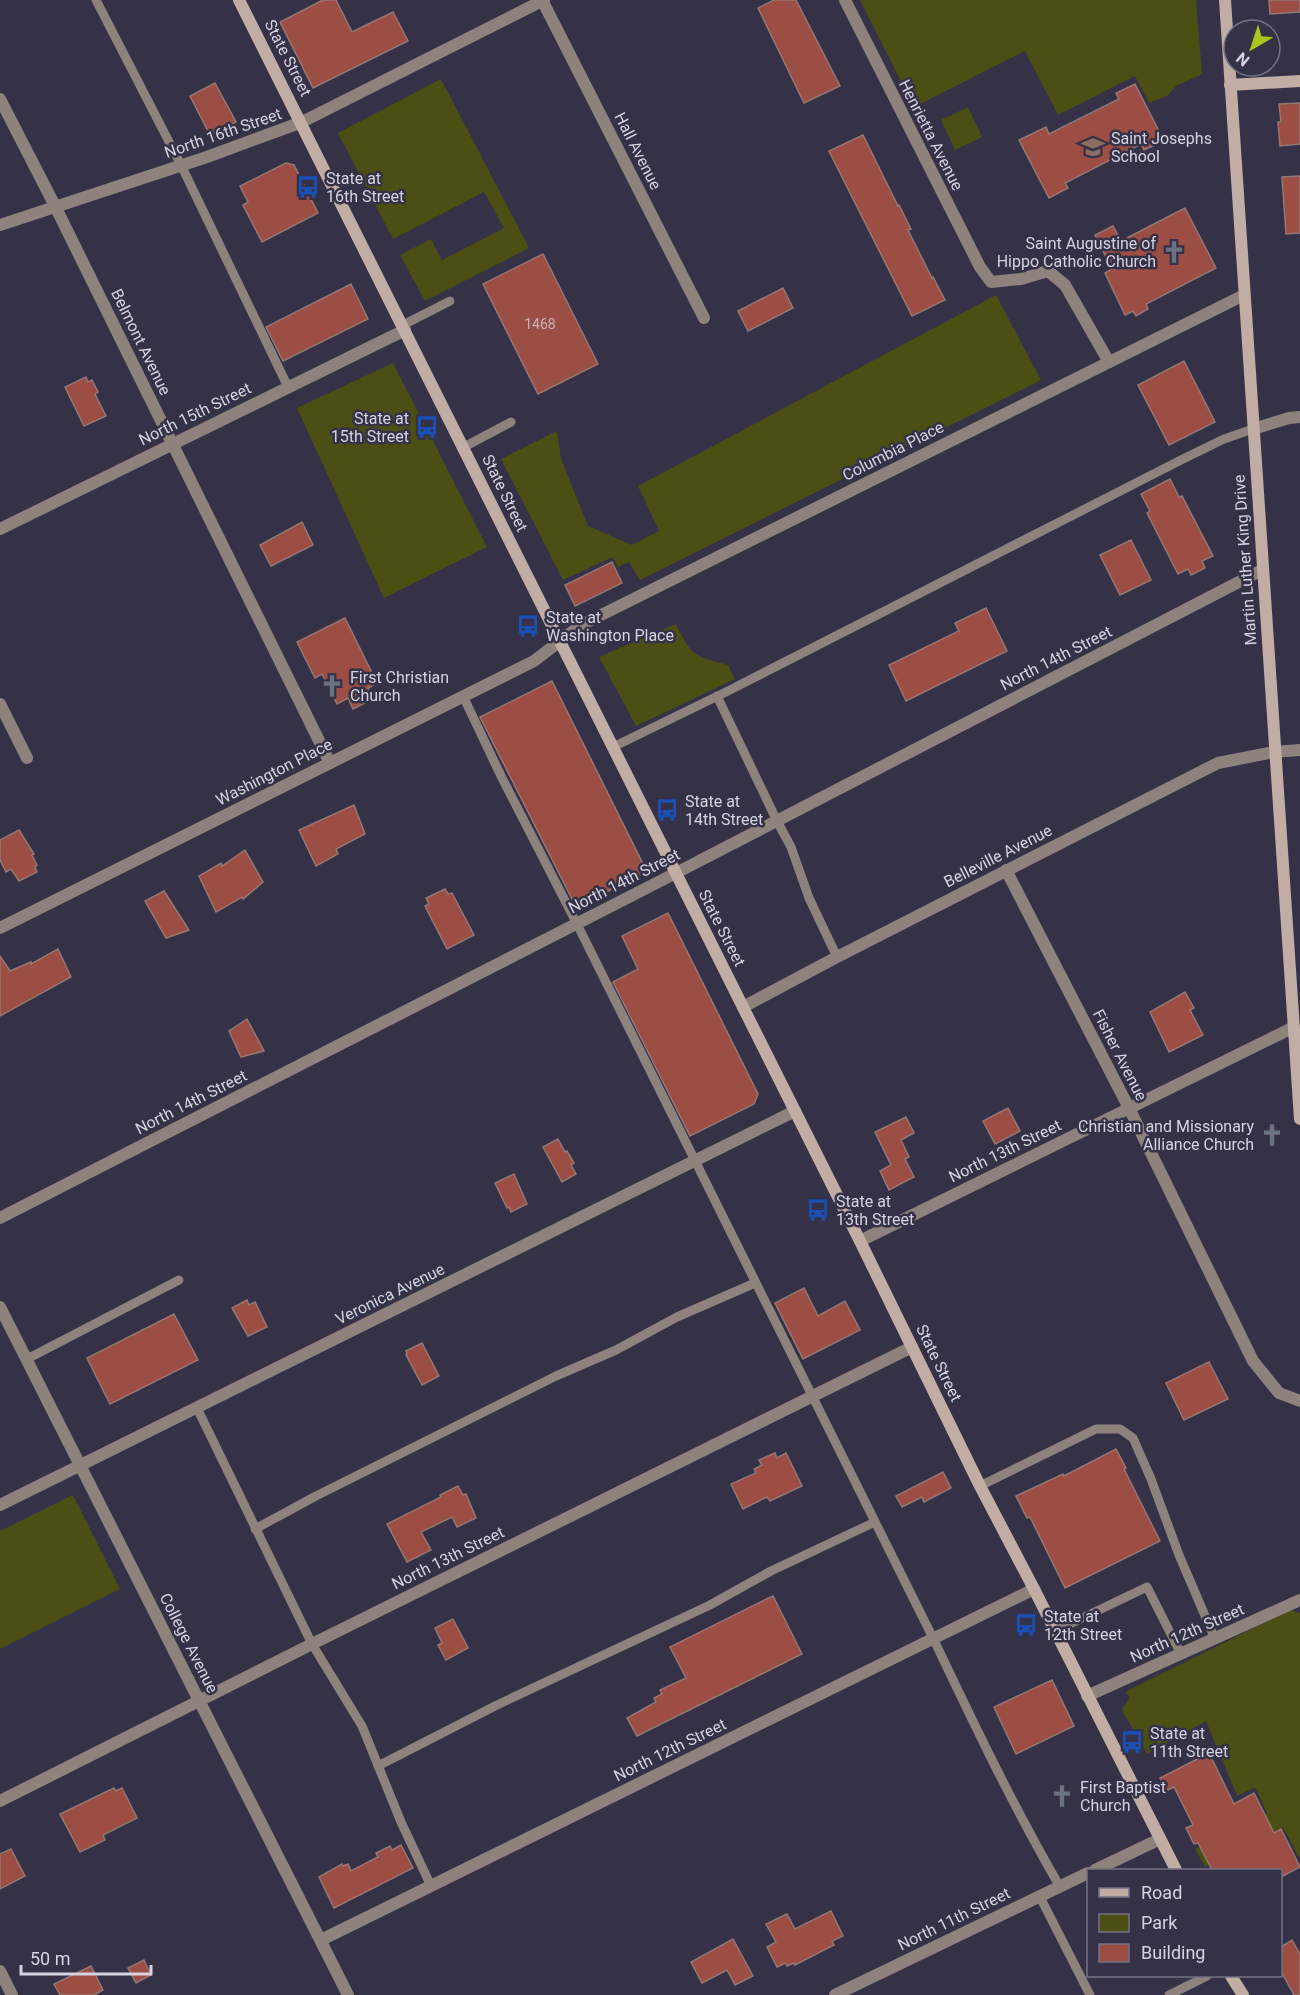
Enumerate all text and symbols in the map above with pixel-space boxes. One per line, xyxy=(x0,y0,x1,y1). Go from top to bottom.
street label: State Street xyxy=(261,17,315,99)
north arrow xyxy=(1222,18,1282,78)
text: N xyxy=(1233,48,1253,70)
street label: Henrietta Avenue xyxy=(895,76,967,194)
street label: North 16th Street xyxy=(162,104,284,162)
street label: Hall Avenue xyxy=(610,109,666,193)
place label: Saint Josephs School xyxy=(1111,129,1212,166)
school or university icon: Saint Josephs School xyxy=(1080,134,1106,160)
place label: State at 16th Street xyxy=(326,169,404,206)
bus stop icon: State at 16th Street xyxy=(295,174,321,200)
place label: Saint Augustine of Hippo Catholic Church xyxy=(997,234,1156,271)
church icon: Saint Augustine of Hippo Catholic Church xyxy=(1161,239,1187,265)
street label: Belmont Avenue xyxy=(107,286,175,398)
house number: 1468 xyxy=(524,316,556,332)
street label: North 15th Street xyxy=(136,379,254,449)
place label: State at 15th Street xyxy=(331,409,409,446)
bus stop icon: State at 15th Street xyxy=(414,414,440,440)
street label: Columbia Place xyxy=(839,417,947,485)
street label: State Street xyxy=(478,451,532,535)
street label: Martin Luther King Drive xyxy=(1230,474,1260,646)
place label: State at Washington Place xyxy=(546,608,674,645)
bus stop icon: State at Washington Place xyxy=(515,613,541,639)
street label: North 14th Street xyxy=(997,622,1115,694)
place label: First Christian Church xyxy=(350,668,449,705)
church icon: First Christian Church xyxy=(319,673,345,699)
street label: Washington Place xyxy=(213,734,335,810)
place label: State at 14th Street xyxy=(685,792,763,829)
bus stop icon: State at 14th Street xyxy=(654,797,680,823)
street label: Belleville Avenue xyxy=(941,821,1055,891)
street label: North 14th Street xyxy=(565,845,683,917)
street label: State Street xyxy=(695,887,749,969)
street label: Fisher Avenue xyxy=(1089,1006,1151,1104)
street label: North 14th Street xyxy=(132,1066,250,1138)
street label: North 13th Street xyxy=(946,1116,1064,1186)
place label: Christian and Missionary Alliance Church xyxy=(1078,1117,1254,1154)
church icon: Christian and Missionary Alliance Church xyxy=(1259,1122,1285,1148)
place label: State at 13th Street xyxy=(836,1192,914,1229)
bus stop icon: State at 13th Street xyxy=(805,1197,831,1223)
street label: Veronica Avenue xyxy=(332,1259,448,1329)
street label: State Street xyxy=(912,1321,966,1405)
street label: North 13th Street xyxy=(389,1523,507,1593)
street label: College Avenue xyxy=(156,1590,222,1696)
street label: North 12th Street xyxy=(1127,1599,1247,1667)
place label: State at 12th Street xyxy=(1044,1607,1122,1644)
bus stop icon: State at 12th Street xyxy=(1013,1612,1039,1638)
street label: North 12th Street xyxy=(611,1715,729,1785)
place label: State at 11th Street xyxy=(1150,1724,1228,1761)
bus stop icon: State at 11th Street xyxy=(1119,1729,1145,1755)
place label: First Baptist Church xyxy=(1080,1778,1166,1815)
church icon: First Baptist Church xyxy=(1049,1783,1075,1809)
legend xyxy=(1087,1869,1282,1977)
text: Road xyxy=(1141,1882,1182,1903)
street label: North 11th Street xyxy=(895,1884,1013,1954)
text: Park xyxy=(1141,1912,1178,1933)
scale bar xyxy=(21,1938,152,1976)
text: Building xyxy=(1141,1942,1205,1963)
text: 50 m xyxy=(30,1948,70,1969)

